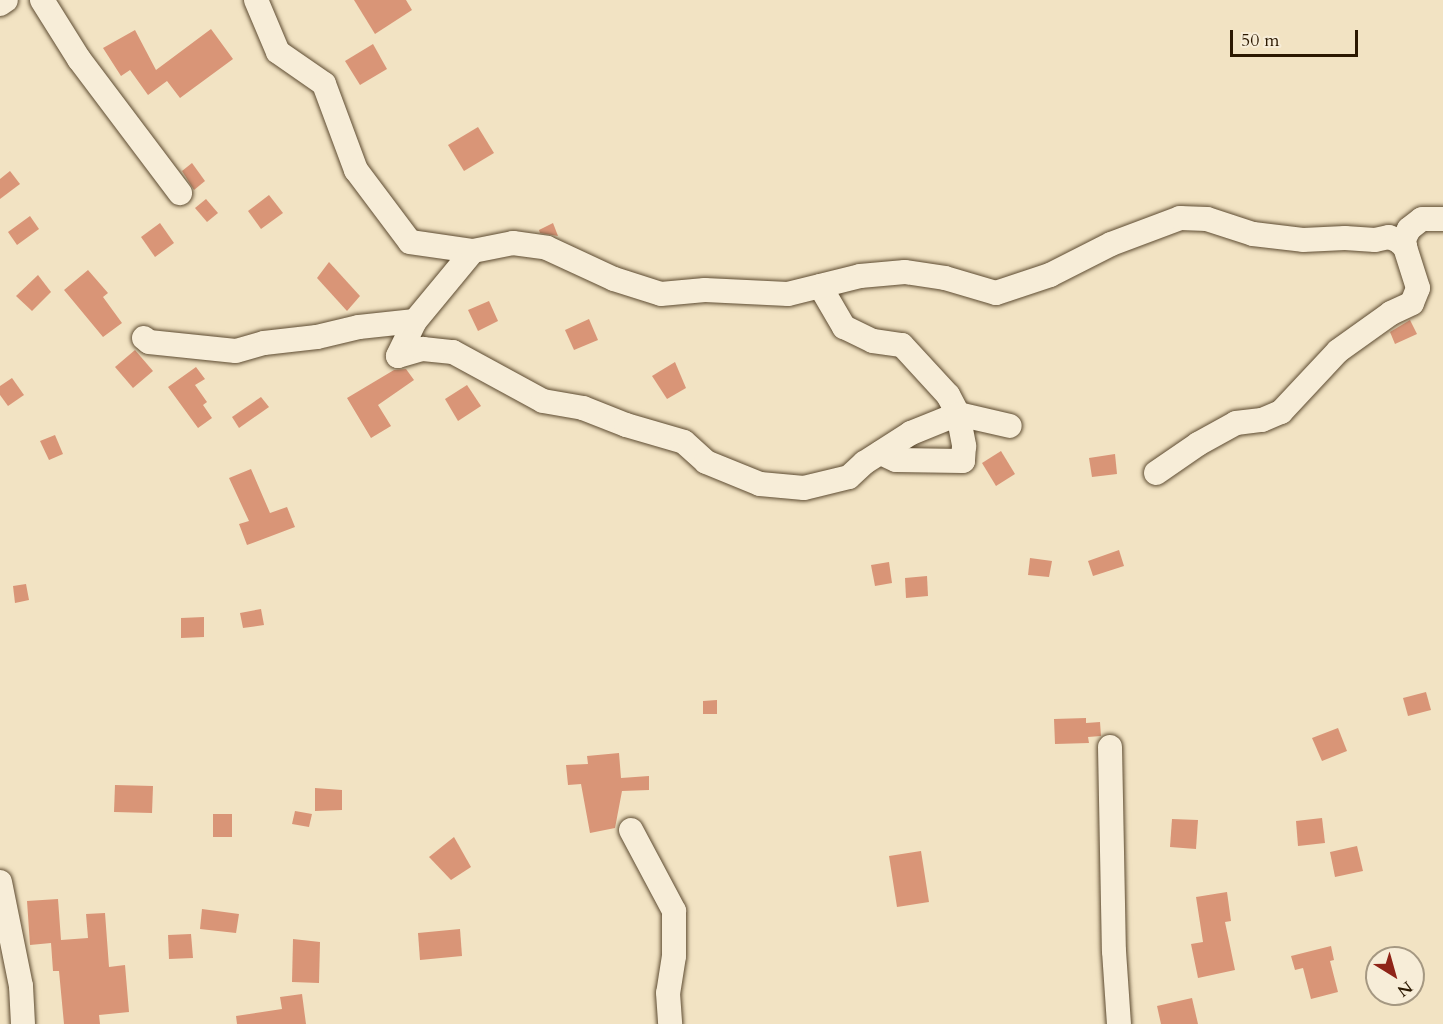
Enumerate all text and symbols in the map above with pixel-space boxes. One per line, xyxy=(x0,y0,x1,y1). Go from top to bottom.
scale bar xyxy=(1233,18,1360,56)
text: 50 m xyxy=(1241,28,1280,53)
north arrow xyxy=(1365,946,1425,1006)
text: N xyxy=(1392,976,1417,1002)

